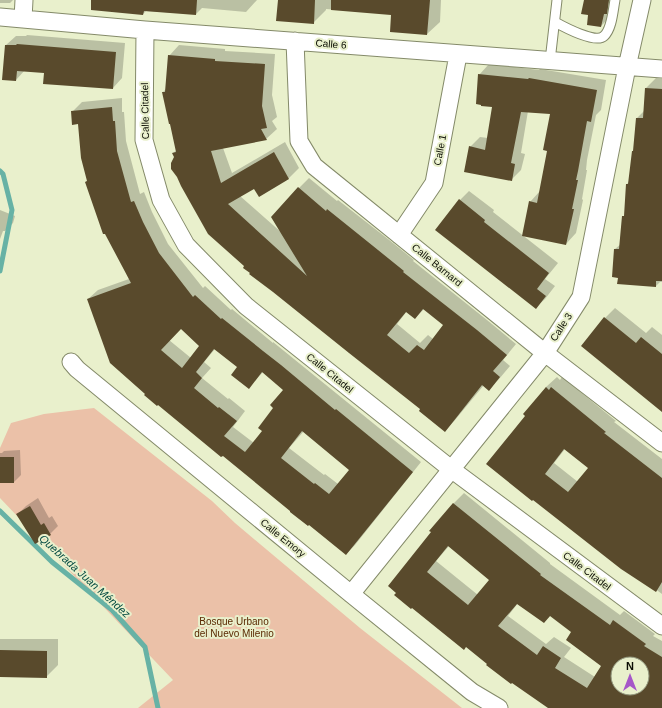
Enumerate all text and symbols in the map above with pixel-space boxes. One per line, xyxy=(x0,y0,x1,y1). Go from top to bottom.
street label: Calle 6 xyxy=(315,37,347,51)
street label: Calle Citadel xyxy=(139,83,151,139)
street label: Calle 1 xyxy=(432,133,448,166)
street label: Calle Barnard xyxy=(410,241,464,289)
street label: Calle 3 xyxy=(548,311,574,343)
street label: Calle Citadel xyxy=(305,351,355,395)
street label: Calle Emory xyxy=(258,517,308,559)
water label: Quebrada Juan Méndez xyxy=(37,532,133,620)
street label: Calle Citadel xyxy=(561,550,613,592)
park label: Bosque Urbano del Nuevo Milenio xyxy=(194,616,274,639)
north arrow xyxy=(610,656,650,696)
text: N xyxy=(626,660,634,672)

